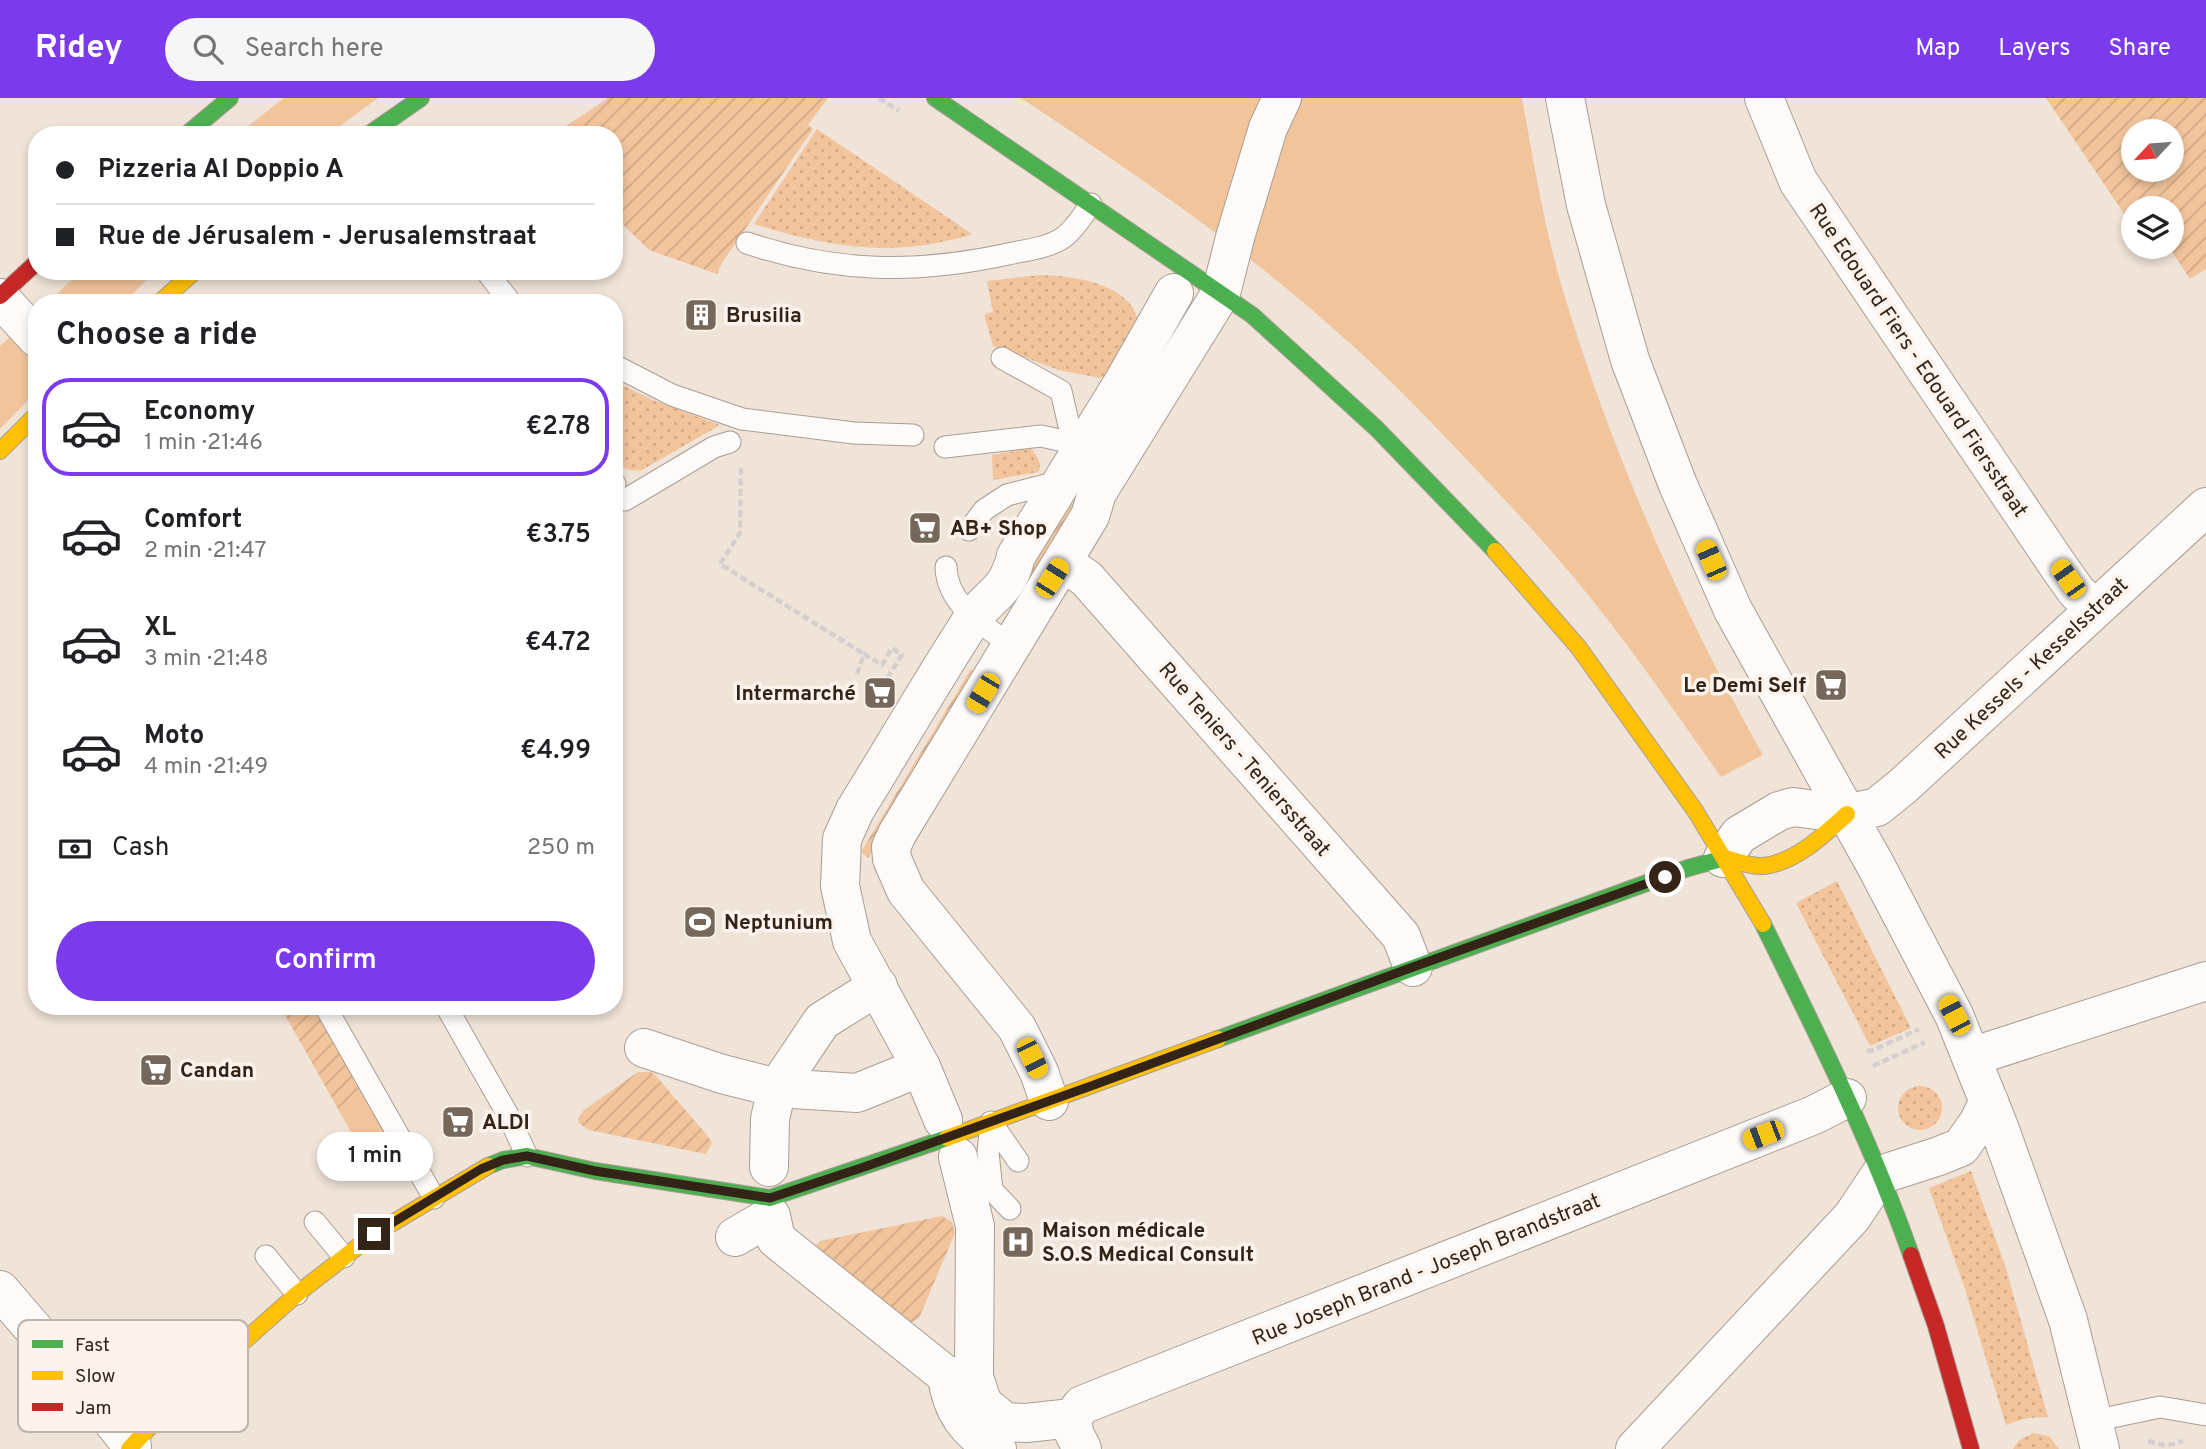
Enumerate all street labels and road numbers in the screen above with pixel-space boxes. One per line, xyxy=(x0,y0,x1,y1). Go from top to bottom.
street label: Rue Edouard Fiers - Edouard Fiersstraat xyxy=(1802,199,2033,523)
street label: Rue Kessels - Kesselsstraat xyxy=(1929,572,2135,766)
street label: Rue Teniers - Teniersstraat xyxy=(1152,657,1336,863)
street label: Rue Joseph Brand - Joseph Brandstraat xyxy=(1248,1188,1605,1353)

